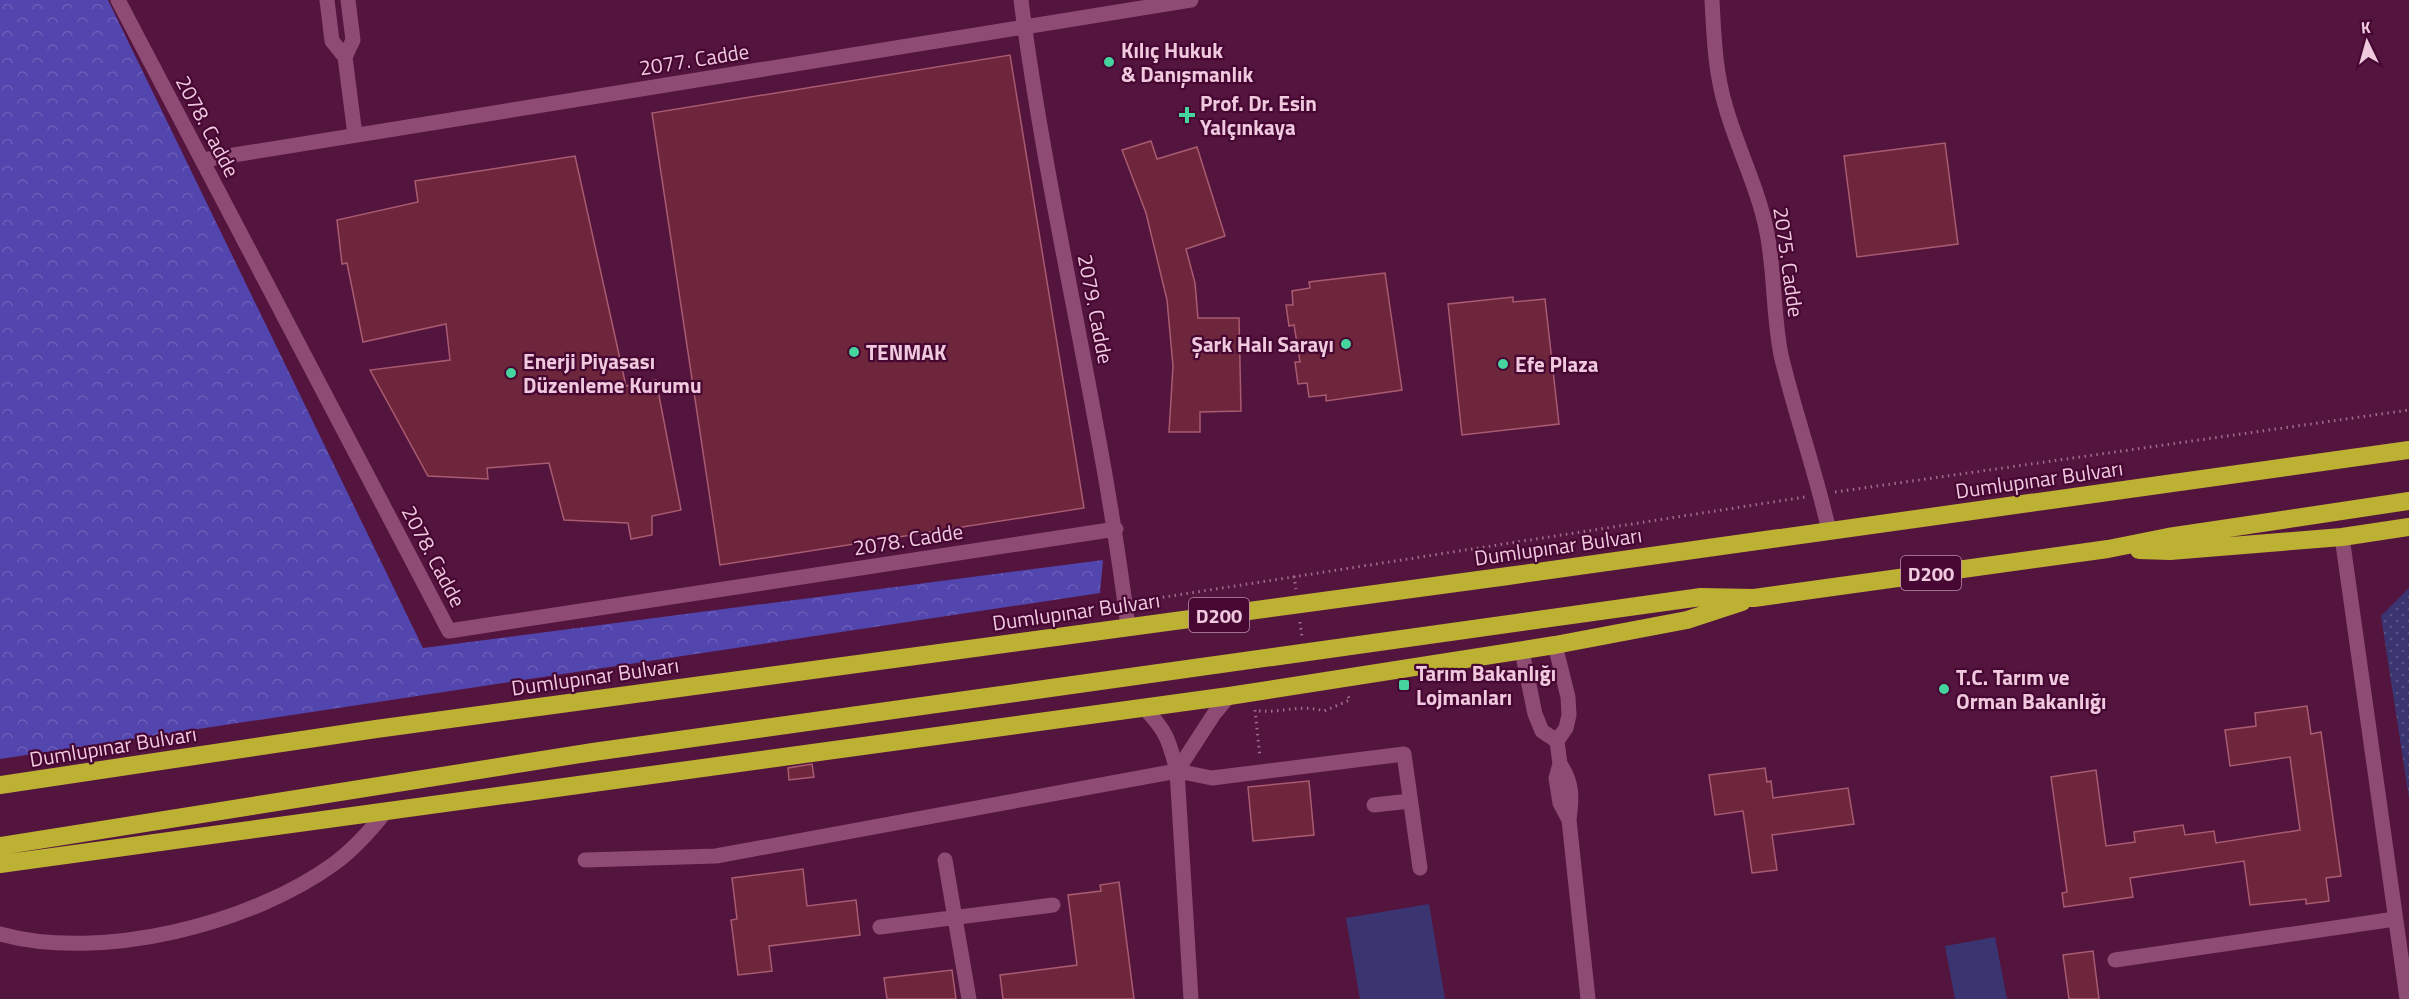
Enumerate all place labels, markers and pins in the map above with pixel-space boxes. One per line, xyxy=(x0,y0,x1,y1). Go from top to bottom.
place label: Kılıç Hukuk & Danışmanlık xyxy=(1121,34,1253,90)
marker: Kılıç Hukuk & Danışmanlık xyxy=(1102,55,1116,69)
place label: Prof. Dr. Esin Yalçınkaya xyxy=(1200,87,1317,143)
marker: Prof. Dr. Esin Yalçınkaya xyxy=(1178,106,1196,124)
place label: Şark Halı Sarayı xyxy=(1191,328,1334,360)
place label: TENMAK xyxy=(866,336,947,368)
marker: Şark Halı Sarayı xyxy=(1339,337,1353,351)
place label: Enerji Piyasası Düzenleme Kurumu xyxy=(523,345,702,401)
marker: TENMAK xyxy=(847,345,861,359)
place label: Efe Plaza xyxy=(1515,348,1599,380)
marker: Efe Plaza xyxy=(1496,357,1510,371)
marker: Enerji Piyasası Düzenleme Kurumu xyxy=(504,366,518,380)
place label: Tarım Bakanlığı Lojmanları xyxy=(1416,657,1556,713)
place label: T.C. Tarım ve Orman Bakanlığı xyxy=(1956,661,2107,717)
marker: Tarım Bakanlığı Lojmanları xyxy=(1397,678,1411,692)
marker: T.C. Tarım ve Orman Bakanlığı xyxy=(1937,682,1951,696)

